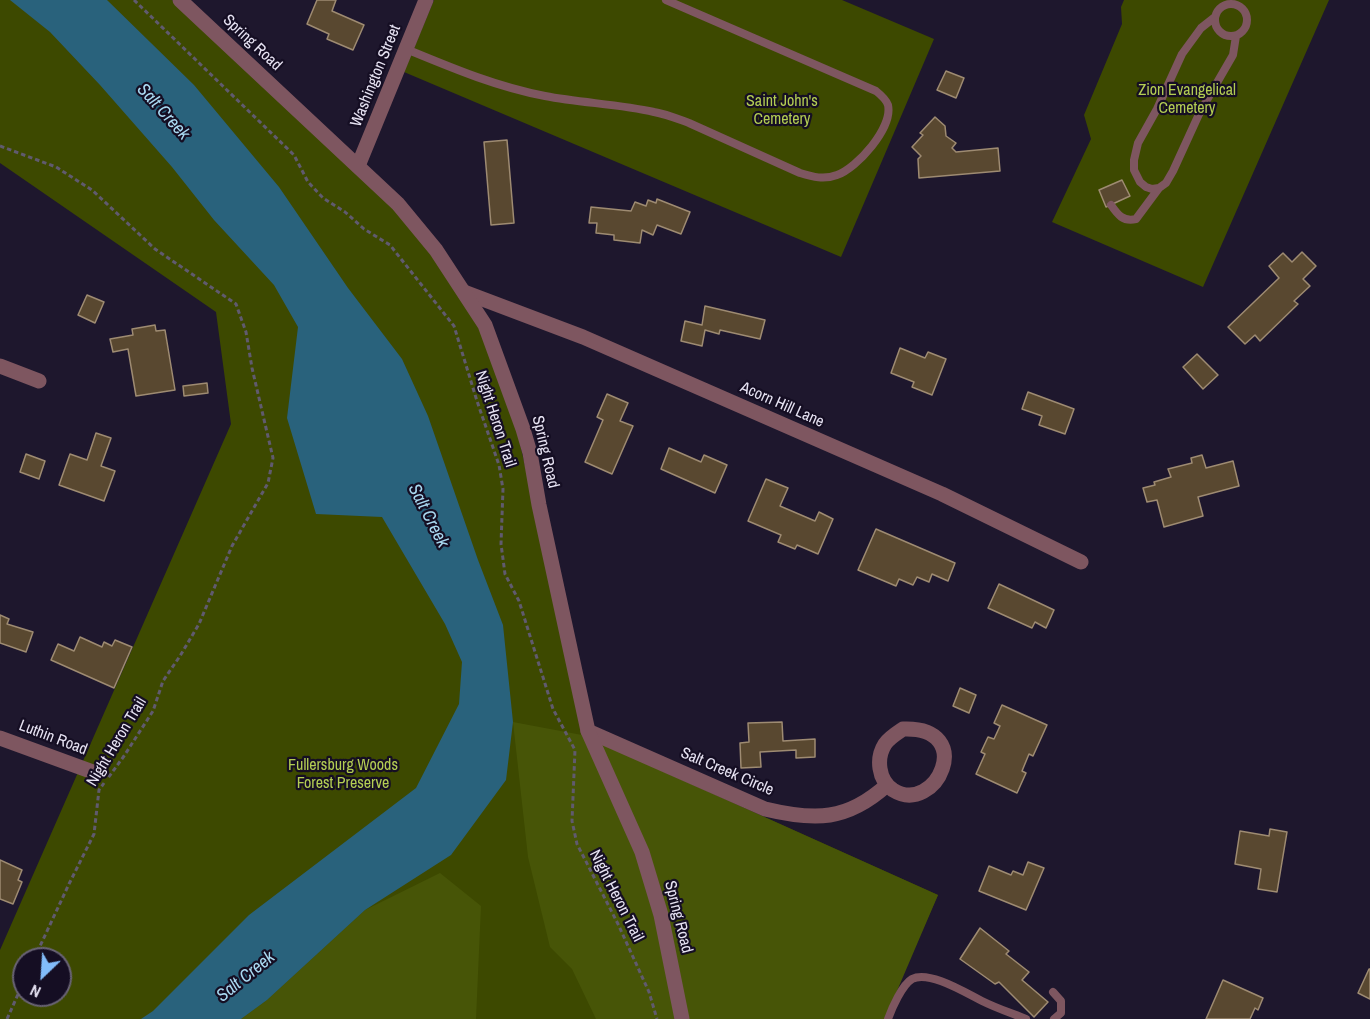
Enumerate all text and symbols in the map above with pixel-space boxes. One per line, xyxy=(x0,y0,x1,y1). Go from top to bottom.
street label: Spring Road xyxy=(219,11,285,75)
street label: Washington Street xyxy=(347,22,405,130)
water label: Salt Creek xyxy=(132,79,194,145)
park label: Zion Evangelical Cemetery xyxy=(1138,81,1236,119)
park label: Saint John's Cemetery xyxy=(746,92,818,130)
street label: Night Heron Trail xyxy=(470,368,520,470)
street label: Acorn Hill Lane xyxy=(737,378,827,432)
street label: Spring Road xyxy=(527,414,563,490)
water label: Salt Creek xyxy=(403,480,453,552)
street label: Night Heron Trail xyxy=(83,694,151,790)
street label: Luthin Road xyxy=(16,716,90,760)
street label: Salt Creek Circle xyxy=(678,744,776,800)
park label: Fullersburg Woods Forest Preserve xyxy=(288,756,398,794)
street label: Night Heron Trail xyxy=(585,847,647,945)
street label: Spring Road xyxy=(660,879,696,955)
north arrow xyxy=(12,947,72,1007)
water label: Salt Creek xyxy=(212,947,280,1007)
text: N xyxy=(26,980,44,1003)

